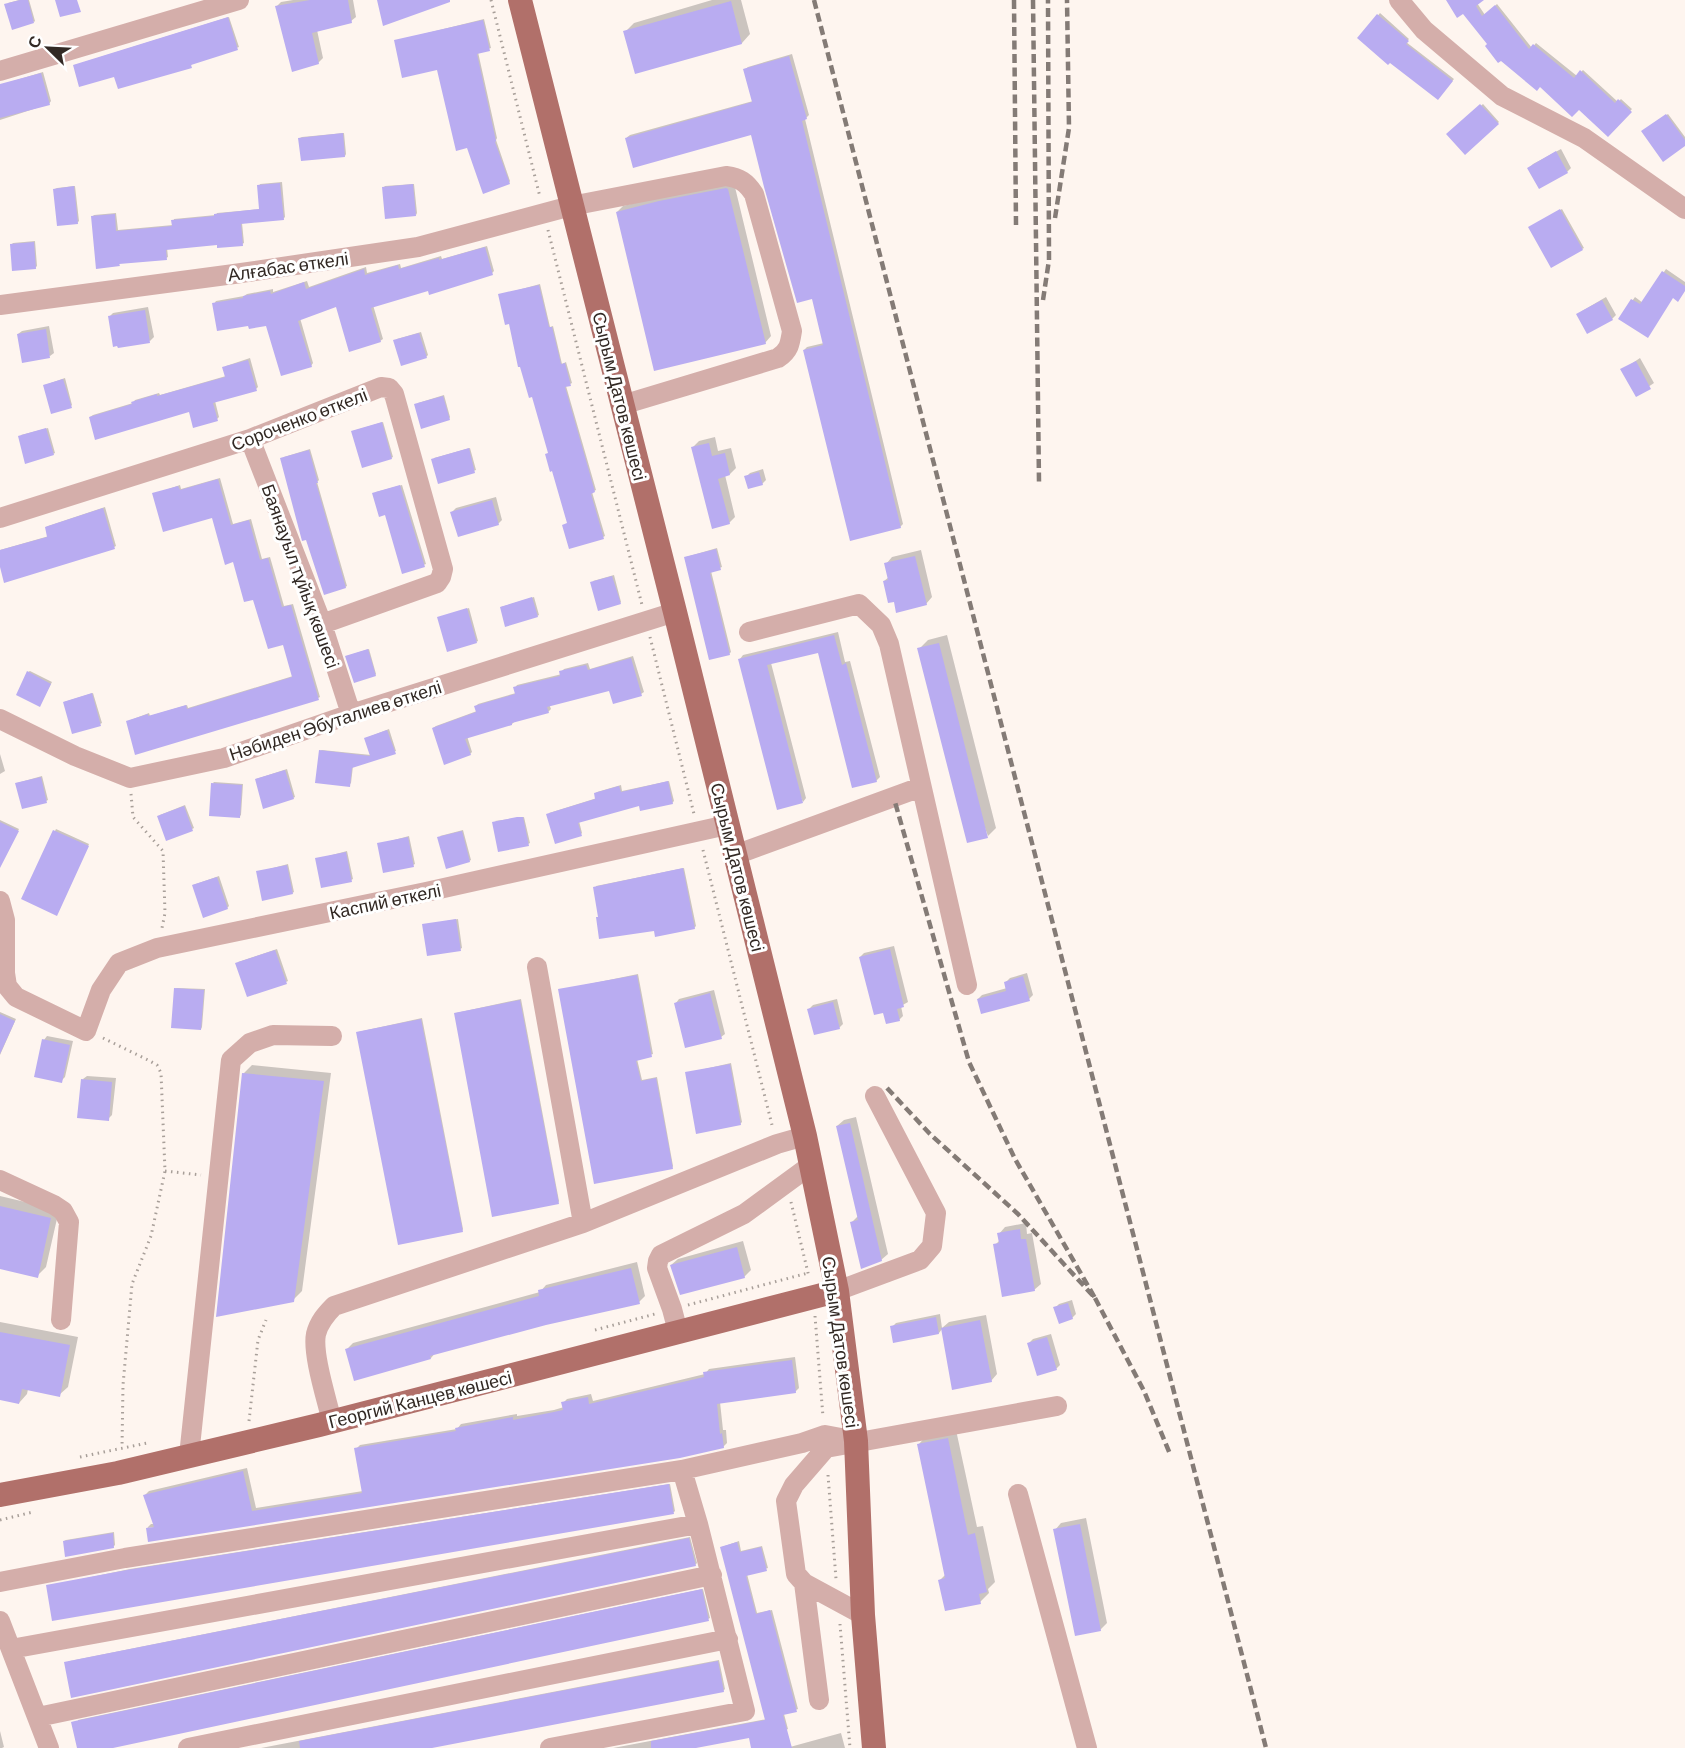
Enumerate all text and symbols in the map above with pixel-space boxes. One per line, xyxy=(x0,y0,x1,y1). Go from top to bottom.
north arrow xyxy=(18,18,78,78)
text: С xyxy=(23,32,45,51)
street label: Алғабас өткелі xyxy=(226,247,350,285)
street label: Сырым Датов көшесі xyxy=(588,309,652,483)
street label: Сороченко өткелі xyxy=(228,383,370,455)
street label: Баянауыл тұйық көшесі xyxy=(257,481,345,671)
street label: Нәбиден Әбуталиев өткелі xyxy=(226,675,444,765)
street label: Сырым Датов көшесі xyxy=(706,780,770,954)
street label: Каспий өткелі xyxy=(327,878,443,924)
street label: Сырым Датов көшесі xyxy=(818,1255,864,1429)
street label: Георгий Канцев көшесі xyxy=(326,1366,514,1432)

